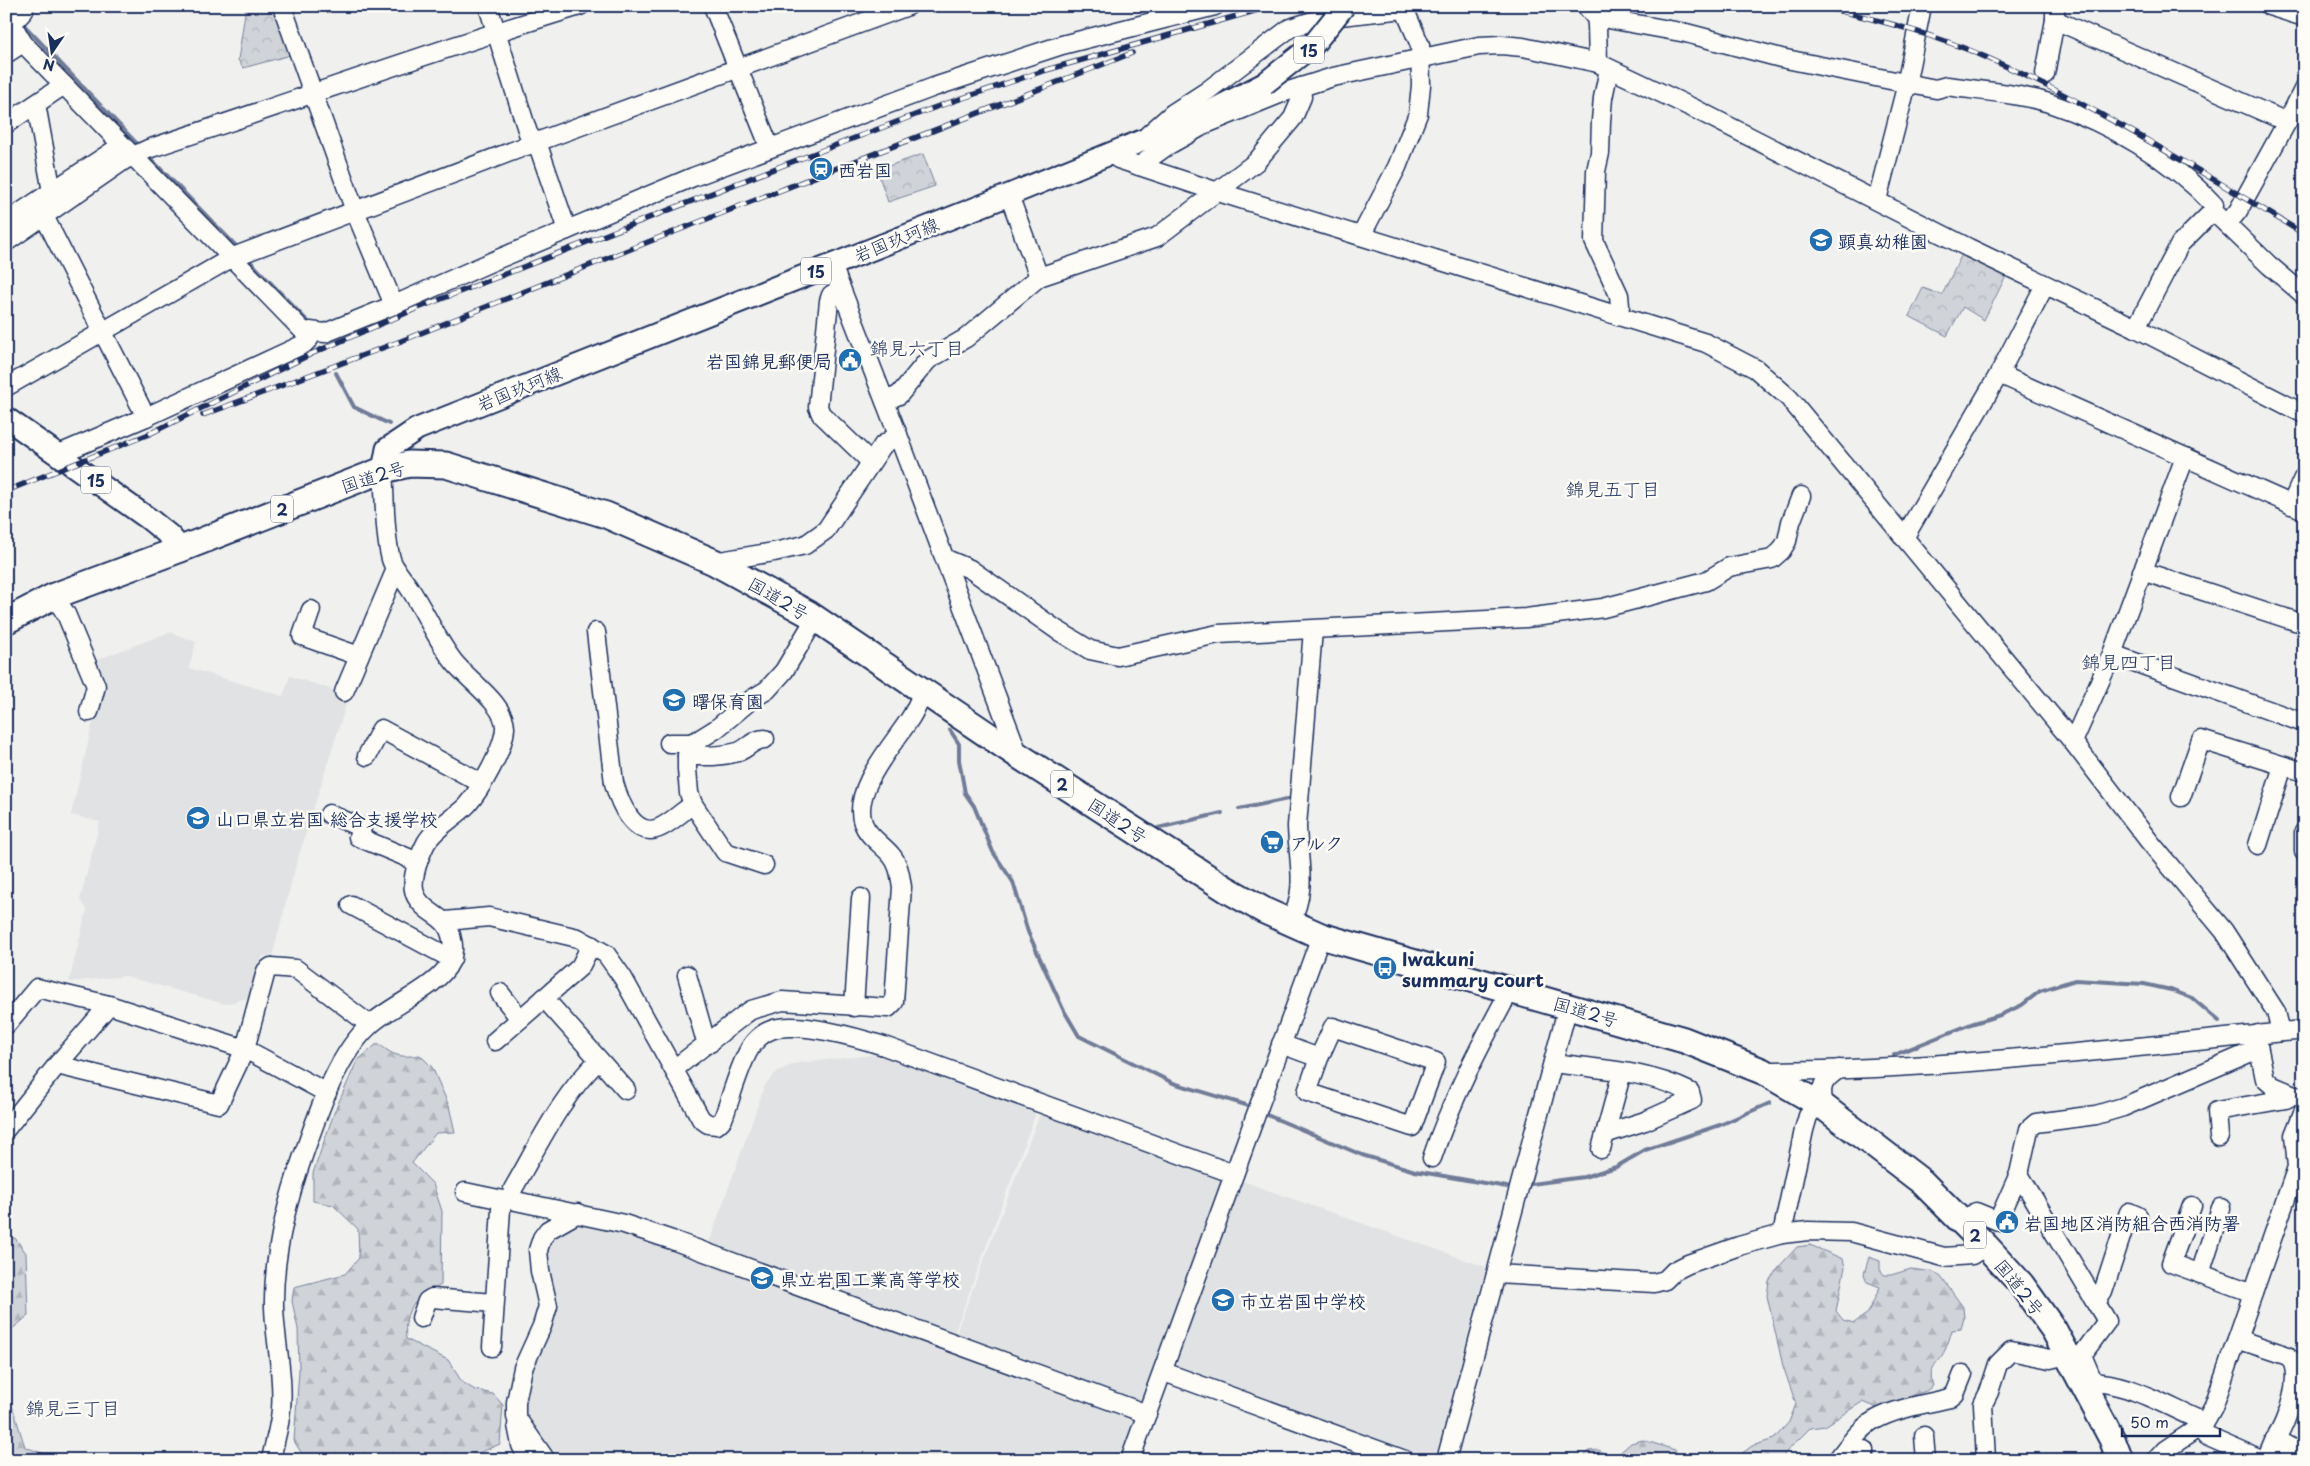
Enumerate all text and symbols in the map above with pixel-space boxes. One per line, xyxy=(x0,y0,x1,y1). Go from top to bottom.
north arrow xyxy=(28,28,78,78)
road number: 15 xyxy=(1294,36,1324,64)
text: N xyxy=(41,54,57,77)
station icon: 西岩国 xyxy=(808,156,834,182)
place label: 西岩国 xyxy=(838,156,892,183)
street label: 岩国玖珂線 xyxy=(849,210,943,268)
school or university icon: 顕真幼稚園 xyxy=(1808,227,1834,253)
place label: 顕真幼稚園 xyxy=(1838,227,1928,254)
road number: 15 xyxy=(801,258,831,284)
district label: 錦見六丁目 xyxy=(869,333,965,361)
place label: 岩国錦見郵便局 xyxy=(706,347,832,374)
public building icon: 岩国錦見郵便局 xyxy=(837,347,863,373)
street label: 岩国玖珂線 xyxy=(472,359,566,417)
street label: 国道2号 xyxy=(337,453,409,499)
road number: 15 xyxy=(81,466,111,494)
district label: 錦見五丁目 xyxy=(1565,474,1661,502)
road number: 2 xyxy=(271,496,293,522)
street label: 国道2号 xyxy=(743,570,815,626)
district label: 錦見四丁目 xyxy=(2081,647,2177,675)
school or university icon: 曙保育園 xyxy=(661,687,687,713)
place label: 曙保育園 xyxy=(692,687,764,714)
road number: 2 xyxy=(1051,771,1073,798)
street label: 国道2号 xyxy=(1083,791,1153,849)
school or university icon: 山口県立岩国 総合支援学校 xyxy=(185,805,211,831)
place label: 山口県立岩国 総合支援学校 xyxy=(216,805,438,832)
supermarket icon: アルク xyxy=(1259,829,1285,855)
place label: アルク xyxy=(1290,829,1343,856)
place label: Iwakuni summary court xyxy=(1402,945,1544,993)
bus stop icon: Iwakuni summary court xyxy=(1372,955,1398,981)
street label: 国道2号 xyxy=(1550,989,1622,1033)
public building icon: 岩国地区消防組合西消防署 xyxy=(1994,1209,2020,1235)
place label: 岩国地区消防組合西消防署 xyxy=(2024,1209,2240,1236)
road number: 2 xyxy=(1964,1222,1986,1248)
street label: 国道2号 xyxy=(1989,1253,2051,1321)
school or university icon: 県立岩国工業高等学校 xyxy=(749,1265,775,1291)
place label: 県立岩国工業高等学校 xyxy=(780,1265,960,1292)
school or university icon: 市立岩国中学校 xyxy=(1210,1287,1236,1313)
place label: 市立岩国中学校 xyxy=(1240,1287,1366,1314)
district label: 錦見三丁目 xyxy=(25,1393,121,1421)
scale bar xyxy=(2122,1406,2220,1438)
text: 50 m xyxy=(2130,1410,2169,1433)

